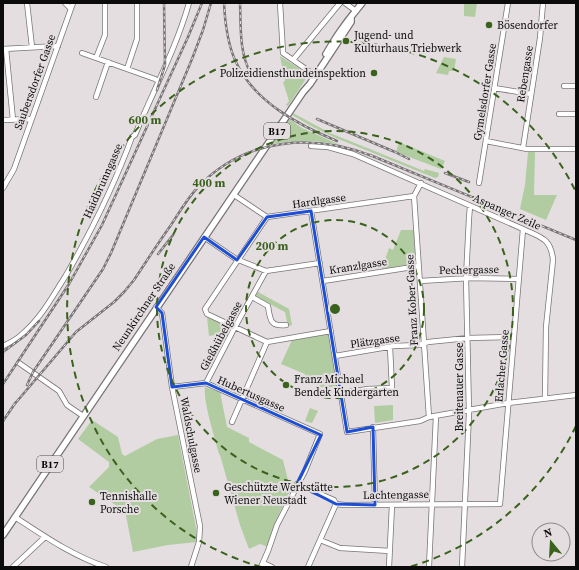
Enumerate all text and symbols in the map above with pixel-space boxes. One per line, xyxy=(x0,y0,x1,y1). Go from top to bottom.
place label: Bösendorfer xyxy=(497,18,558,33)
marker: Bösendorfer xyxy=(484,20,494,30)
place label: Jugend- und Kulturhaus Triebwerk xyxy=(353,28,462,56)
street label: Saubersdorfer Gasse xyxy=(11,32,59,132)
marker: Jugend- und Kulturhaus Triebwerk xyxy=(341,36,351,46)
street label: Gymelsdorfer Gasse xyxy=(470,42,500,142)
street label: Rebengasse xyxy=(513,44,537,104)
place label: Polizeidiensthundeinspektion xyxy=(220,66,366,81)
marker: Polizeidiensthundeinspektion xyxy=(369,68,379,78)
text: 600 m xyxy=(129,112,162,128)
road number: B17 xyxy=(264,123,290,139)
street label: Haidbrunngasse xyxy=(80,141,126,221)
text: 400 m xyxy=(193,175,226,191)
street label: Hardlgasse xyxy=(291,190,347,212)
street label: Aspanger Zeile xyxy=(471,190,544,234)
text: 200 m xyxy=(256,238,289,254)
street label: Franz Kober-Gasse xyxy=(402,253,422,346)
street label: Kranzlgasse xyxy=(328,254,388,278)
street label: Neunkirchner Straße xyxy=(109,260,179,354)
street label: Pechergasse xyxy=(439,262,500,278)
street label: Gießhübelgasse xyxy=(196,298,246,373)
centre of rings xyxy=(328,302,342,316)
street label: Erlacher Gasse xyxy=(491,329,513,403)
street label: Plätzgasse xyxy=(349,330,401,352)
street label: Breitenauer Gasse xyxy=(452,342,467,432)
street label: Hubertusgasse xyxy=(215,372,288,416)
place label: Franz Michael Bendek Kindergarten xyxy=(294,372,399,400)
marker: Franz Michael Bendek Kindergarten xyxy=(281,380,291,390)
street label: Waldschulgasse xyxy=(176,396,206,475)
road number: B17 xyxy=(37,456,63,472)
place label: Geschützte Werkstätte Wiener Neustadt xyxy=(224,480,333,508)
street label: Lachtengasse xyxy=(363,487,430,503)
marker: Geschützte Werkstätte Wiener Neustadt xyxy=(211,488,221,498)
place label: Tennishalle Porsche xyxy=(100,489,158,517)
marker: Tennishalle Porsche xyxy=(87,497,97,507)
north arrow xyxy=(531,522,571,562)
text: N xyxy=(542,525,554,541)

